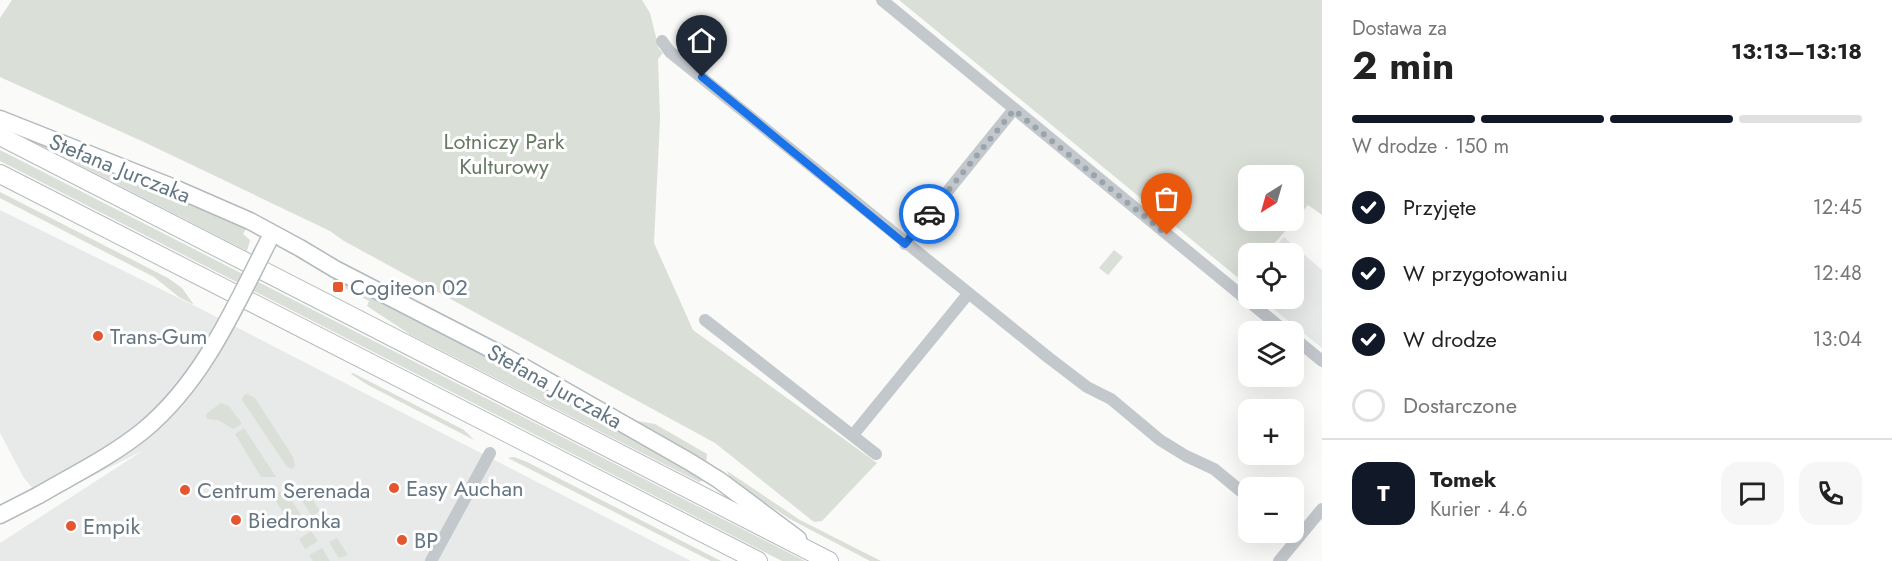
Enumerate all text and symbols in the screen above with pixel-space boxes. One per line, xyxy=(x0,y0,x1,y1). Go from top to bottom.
text: Dostawa za xyxy=(1352,14,1447,43)
pin xyxy=(676,15,727,77)
icon: home xyxy=(685,24,718,57)
text: 13:13–13:18 xyxy=(1731,35,1862,67)
text: 2 min xyxy=(1352,37,1454,94)
street label: Stefana Jurczaka xyxy=(45,125,195,211)
park label: Lotniczy Park Kulturowy xyxy=(444,125,565,182)
text: W drodze · 150 m xyxy=(1352,132,1509,161)
north arrow xyxy=(1238,165,1304,231)
map controls xyxy=(1238,165,1304,543)
pin xyxy=(1141,173,1192,235)
icon: bag xyxy=(1150,182,1183,215)
courier xyxy=(899,184,959,244)
icon: check xyxy=(1352,191,1385,224)
text: Przyjęte xyxy=(1403,191,1476,223)
text: 12:45 xyxy=(1813,193,1862,222)
icon: car xyxy=(913,198,946,231)
button: locate xyxy=(1238,243,1304,309)
icon: check xyxy=(1352,257,1385,290)
text: W przygotowaniu xyxy=(1403,257,1568,289)
text: 12:48 xyxy=(1813,259,1862,288)
place label: Cogiteon 02 xyxy=(350,271,468,303)
marker: Cogiteon 02 xyxy=(331,280,345,294)
place label: Trans-Gum xyxy=(110,320,207,352)
button: layers xyxy=(1238,321,1304,387)
icon: check xyxy=(1352,323,1385,356)
text: W drodze xyxy=(1403,323,1497,355)
text: 13:04 xyxy=(1812,325,1862,354)
marker: Trans-Gum xyxy=(91,329,105,343)
street label: Stefana Jurczaka xyxy=(482,336,628,436)
text: Dostarczone xyxy=(1403,389,1517,421)
button: + xyxy=(1238,399,1304,465)
button: chat xyxy=(1721,462,1784,525)
button: phone xyxy=(1799,462,1862,525)
text: Tomek xyxy=(1430,463,1496,495)
place label: Easy Auchan xyxy=(406,472,524,504)
place label: Centrum Serenada xyxy=(197,474,370,506)
button: − xyxy=(1238,477,1304,543)
text: T xyxy=(1377,477,1390,509)
marker: Easy Auchan xyxy=(387,481,401,495)
marker: Centrum Serenada xyxy=(178,483,192,497)
text: Kurier · 4.6 xyxy=(1430,495,1528,524)
place label: Biedronka xyxy=(248,504,341,536)
place label: Empik xyxy=(83,510,141,542)
marker: Biedronka xyxy=(229,513,243,527)
marker: Empik xyxy=(64,519,78,533)
place label: BP xyxy=(414,524,438,556)
marker: BP xyxy=(395,533,409,547)

